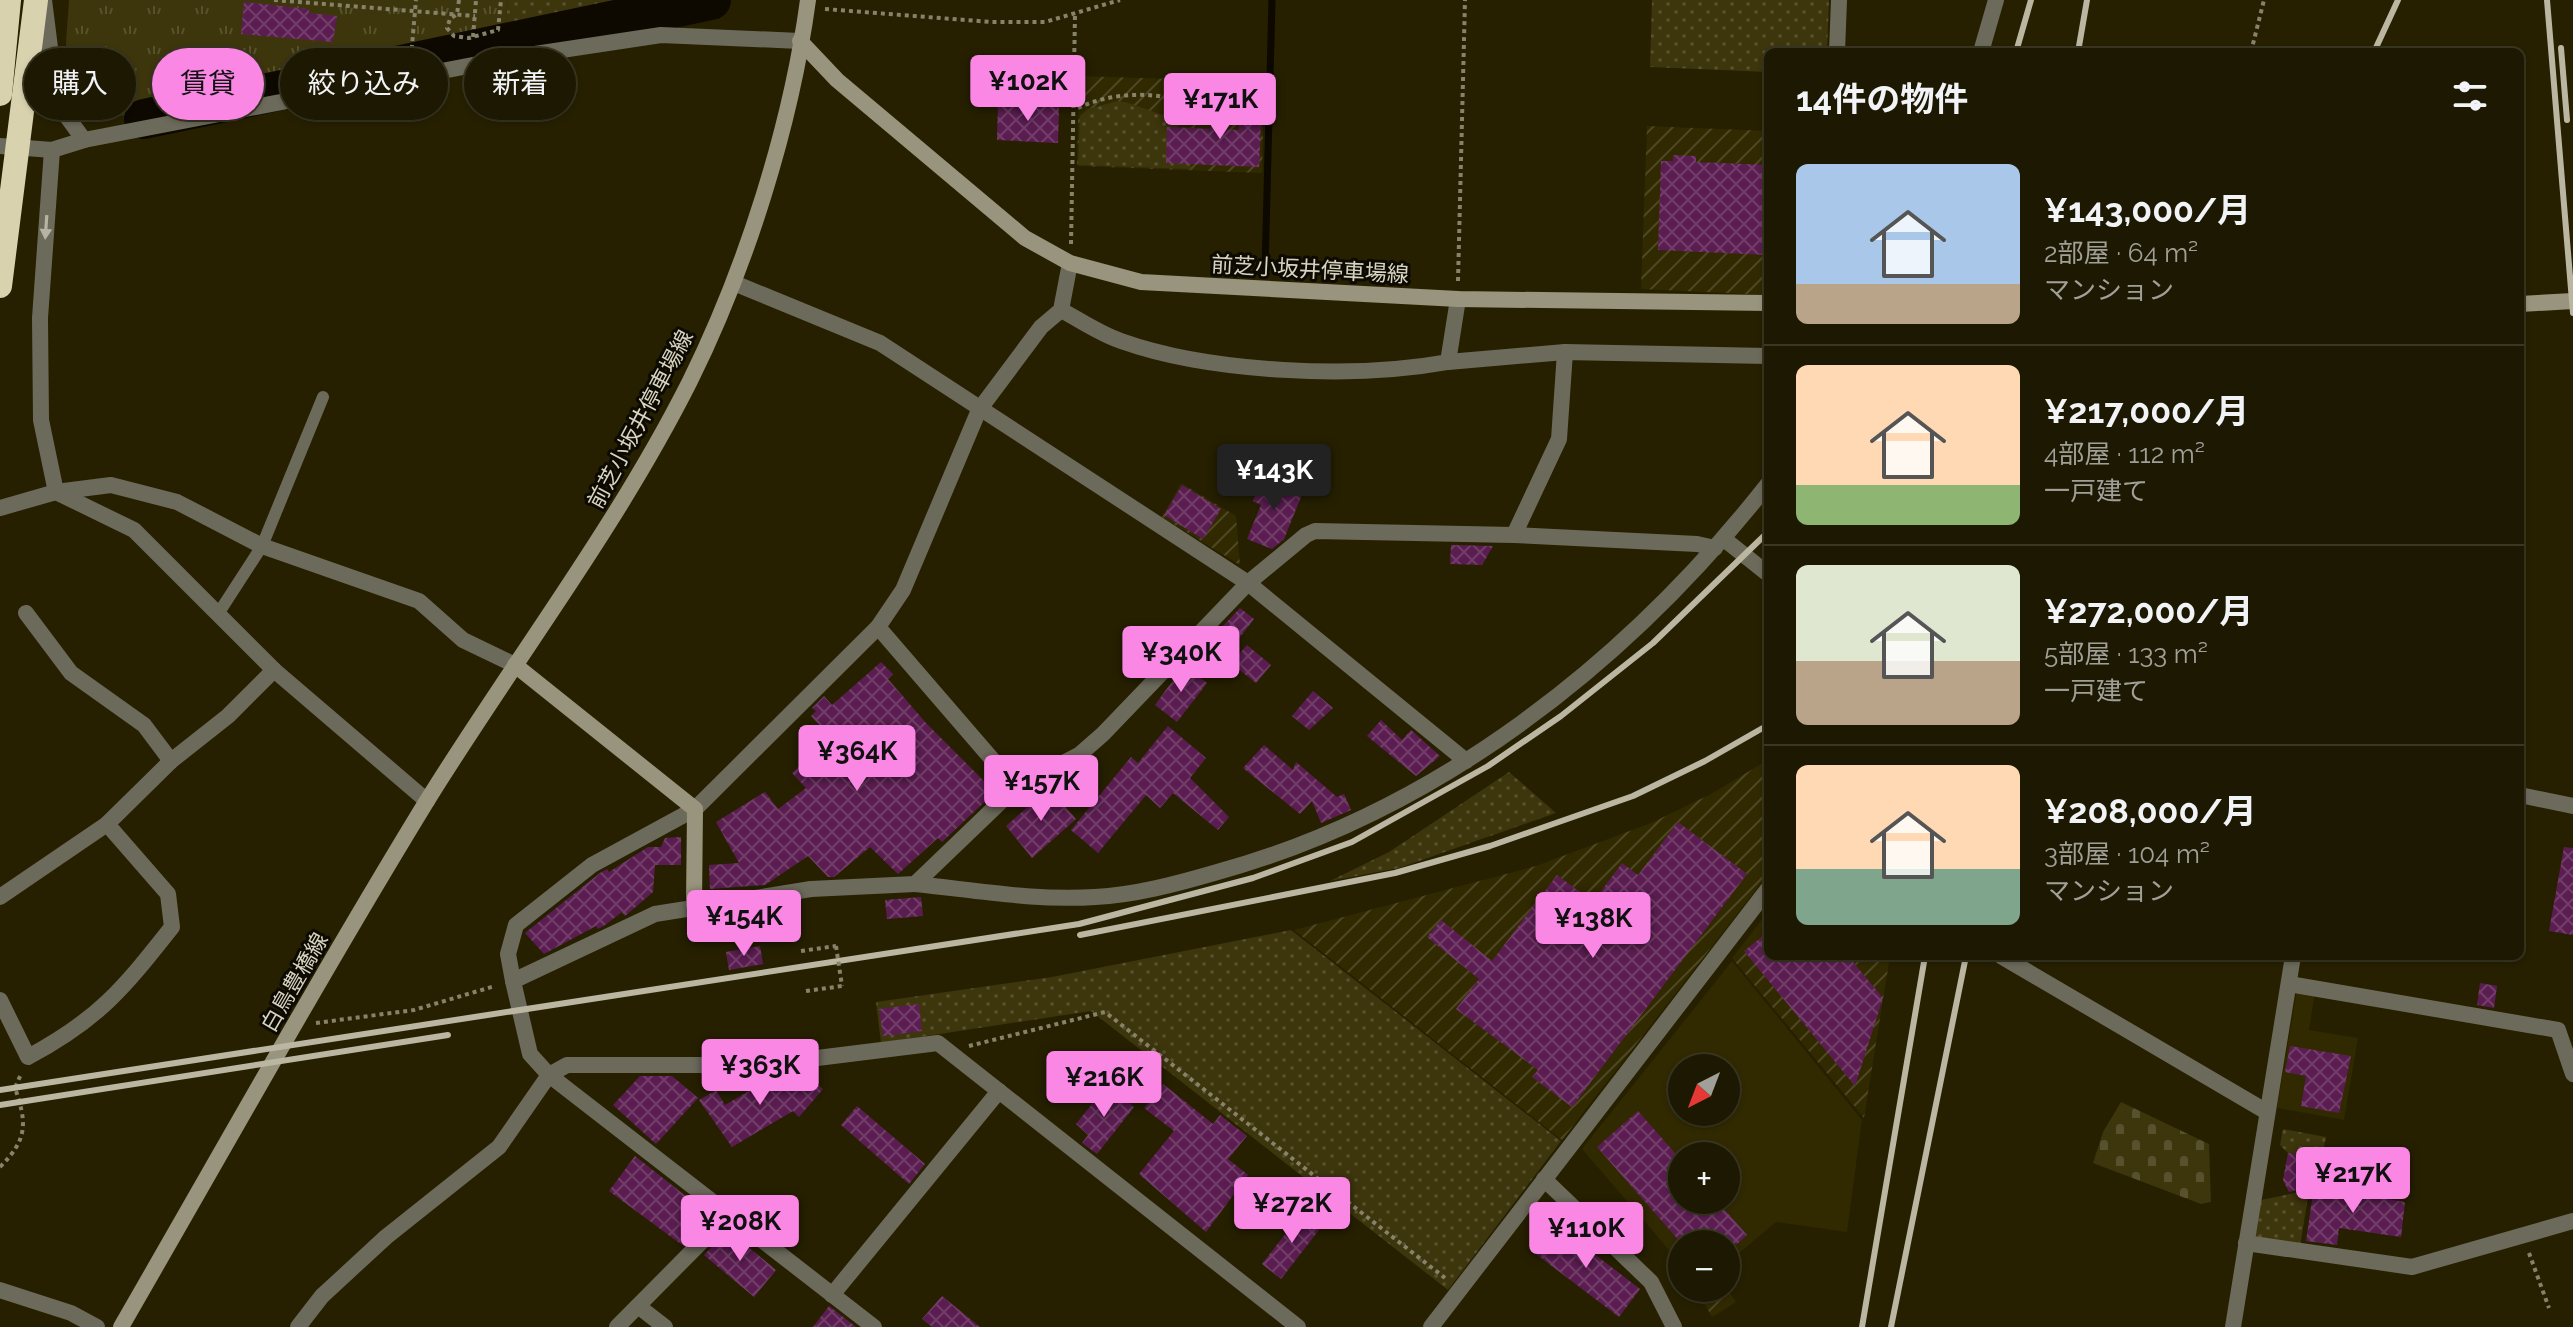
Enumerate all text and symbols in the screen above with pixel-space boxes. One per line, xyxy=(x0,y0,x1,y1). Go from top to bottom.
chip: 購入 xyxy=(24,48,136,120)
chip: 賃貸 xyxy=(152,48,264,120)
chip: 絞り込み xyxy=(280,48,448,120)
chip: 新着 xyxy=(464,48,576,120)
pin: ¥102K xyxy=(972,55,1084,123)
text: ¥102K xyxy=(988,66,1068,96)
pin: ¥171K xyxy=(1164,73,1276,141)
icon: filters xyxy=(2448,74,2492,118)
text: 14件の物件 xyxy=(1796,79,1968,119)
text: ¥171K xyxy=(1182,84,1258,114)
text: ¥143,000/月 xyxy=(2044,190,2251,230)
icon: home xyxy=(1860,196,1956,292)
one-way arrow xyxy=(39,215,52,240)
text: 2部屋 · 64 m² xyxy=(2044,238,2198,268)
street label: 前芝小坂井停車場線 xyxy=(1210,251,1410,287)
text: マンション xyxy=(2044,275,2174,305)
street label: 前芝小坂井停車場線 xyxy=(582,325,698,513)
text: ¥217,000/月 xyxy=(2044,391,2249,431)
icon: home xyxy=(1860,397,1956,493)
text: 4部屋 · 112 m² xyxy=(2044,439,2205,469)
pin: ¥143K xyxy=(1218,444,1330,512)
text: ¥143K xyxy=(1235,455,1313,485)
text: 一戸建て xyxy=(2044,476,2148,506)
text: ¥272,000/月 xyxy=(2044,591,2254,631)
icon: home xyxy=(1860,597,1956,693)
pin: ¥340K xyxy=(1125,626,1237,694)
text: ¥340K xyxy=(1140,637,1222,667)
text: 5部屋 · 133 m² xyxy=(2044,639,2208,669)
text: 一戸建て xyxy=(2044,676,2148,706)
pin: ¥364K xyxy=(801,725,913,793)
text: ¥364K xyxy=(816,736,898,766)
pin: ¥157K xyxy=(985,755,1097,823)
text: ¥157K xyxy=(1002,766,1080,796)
text: ¥208,000/月 xyxy=(2044,791,2257,831)
icon: home xyxy=(1860,797,1956,893)
text: 3部屋 · 104 m² xyxy=(2044,839,2210,869)
text: マンション xyxy=(2044,876,2174,906)
pin: ¥154K xyxy=(688,890,800,958)
pin: ¥138K xyxy=(1537,892,1649,960)
text: ¥154K xyxy=(705,901,783,931)
text: ¥138K xyxy=(1554,903,1632,933)
street label: 白鳥豊橋線 xyxy=(255,928,333,1036)
pin: ¥363K xyxy=(704,1039,816,1107)
text: ¥363K xyxy=(720,1050,800,1080)
pin: ¥216K xyxy=(1048,1051,1160,1119)
north arrow xyxy=(1668,1054,1740,1126)
map controls xyxy=(1668,1054,1740,1302)
text: ¥216K xyxy=(1064,1062,1144,1092)
button: + xyxy=(1668,1142,1740,1214)
pin: ¥217K xyxy=(2297,1147,2409,1215)
text: ¥217K xyxy=(2314,1158,2392,1188)
pin: ¥272K xyxy=(1236,1177,1348,1245)
text: ¥272K xyxy=(1252,1188,1332,1218)
pin: ¥208K xyxy=(684,1195,796,1263)
pin: ¥110K xyxy=(1530,1202,1642,1270)
text: ¥208K xyxy=(699,1206,781,1236)
text: ¥110K xyxy=(1547,1213,1625,1243)
button: − xyxy=(1668,1230,1740,1302)

